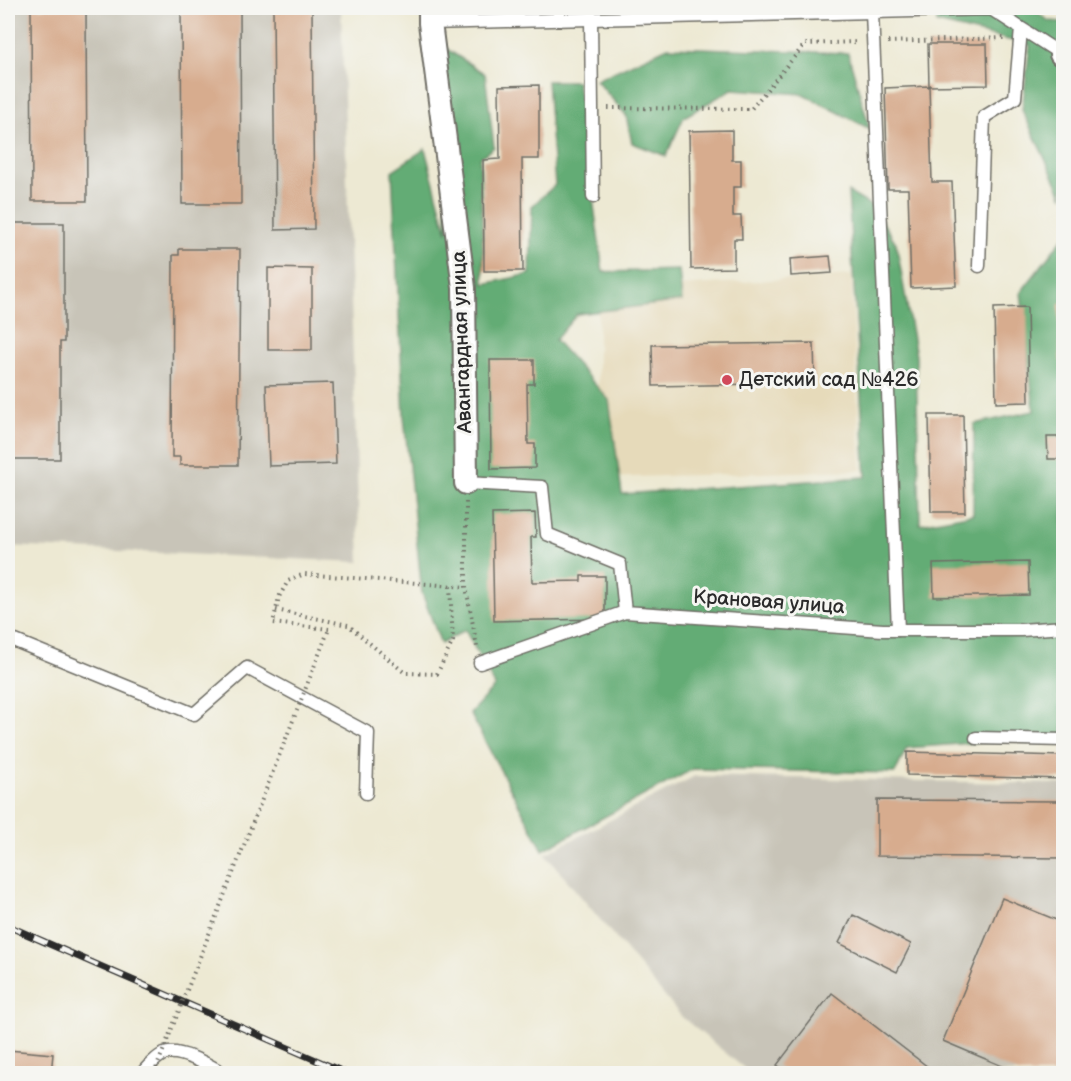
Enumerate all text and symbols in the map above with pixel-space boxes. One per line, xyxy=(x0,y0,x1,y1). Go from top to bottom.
street label: Авангардная улица xyxy=(447,250,477,435)
place label: Детский сад №426 xyxy=(739,368,919,392)
marker: Детский сад №426 xyxy=(720,373,734,387)
street label: Крановая улица xyxy=(692,585,846,619)

